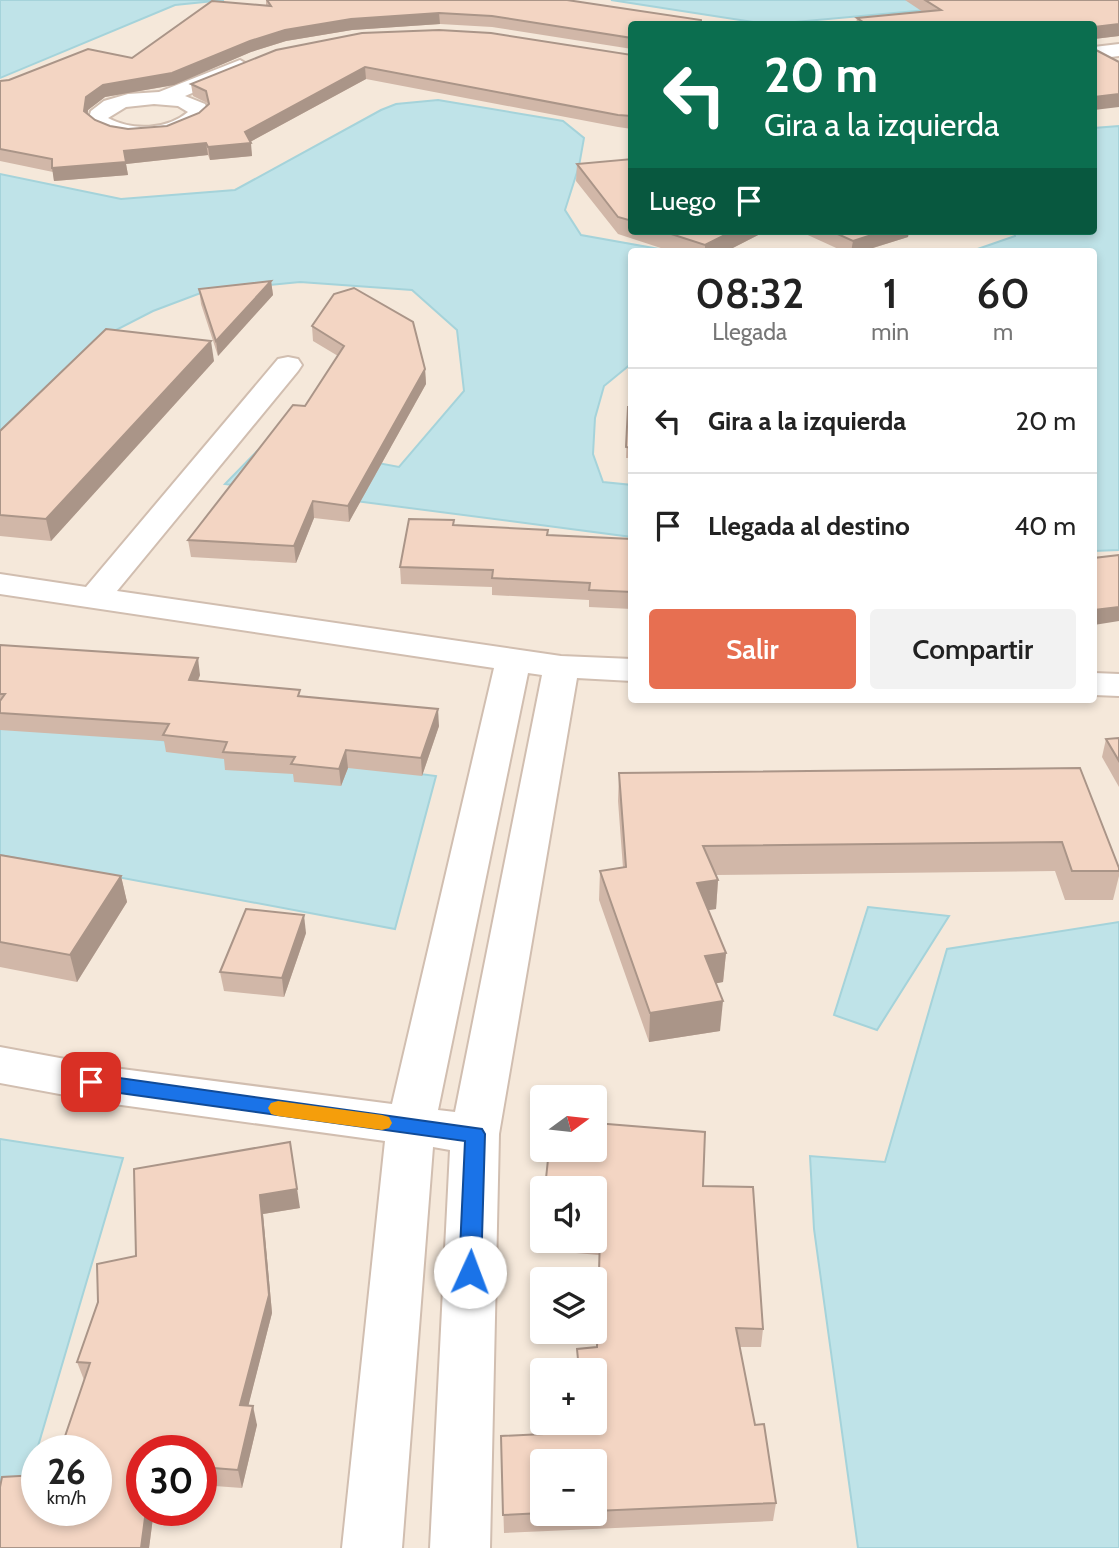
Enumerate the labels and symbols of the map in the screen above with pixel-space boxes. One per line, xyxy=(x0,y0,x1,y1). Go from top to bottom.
pin xyxy=(61,1052,121,1112)
north arrow xyxy=(530,1085,607,1162)
position arrow xyxy=(433,1235,507,1309)
speed limit sign: 30 xyxy=(126,1435,217,1526)

